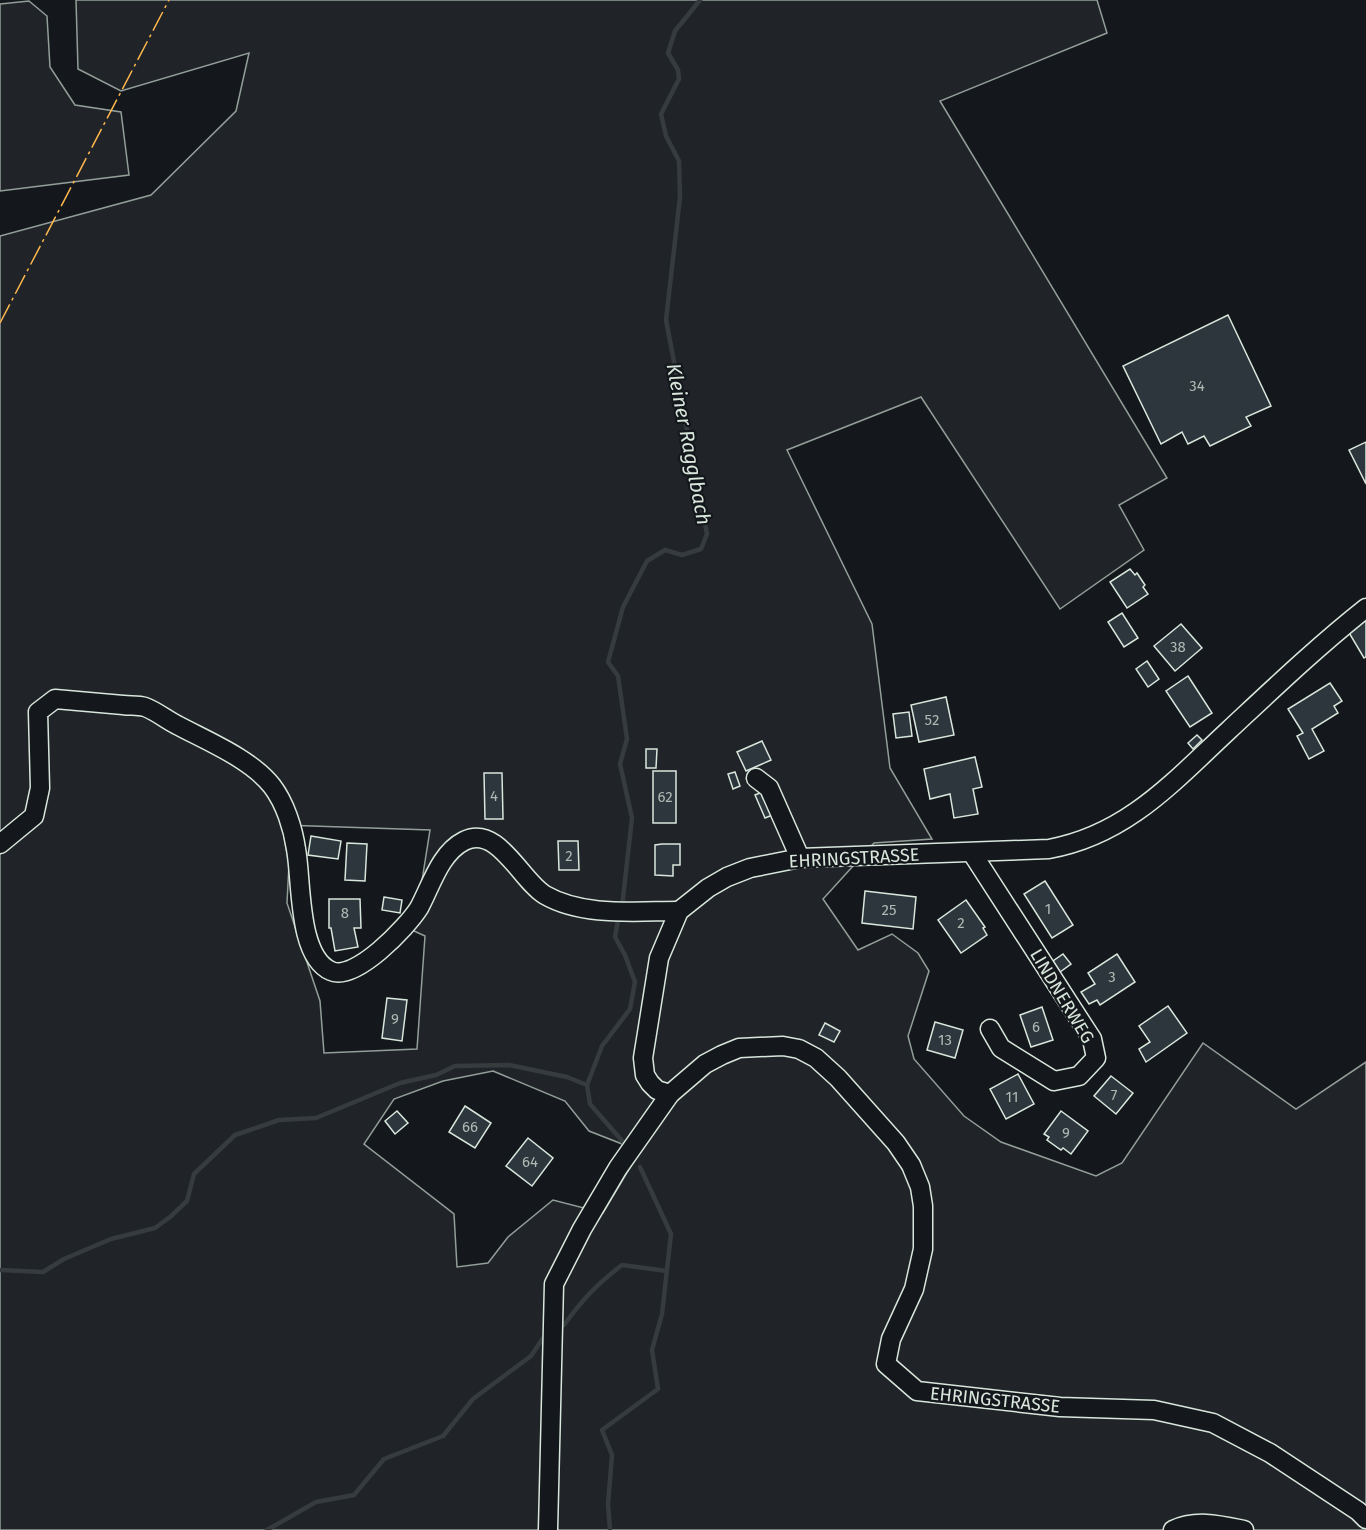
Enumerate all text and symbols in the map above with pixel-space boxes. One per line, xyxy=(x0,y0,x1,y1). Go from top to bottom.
water label: Kleiner Ragglbach xyxy=(662,361,716,527)
house number: 34 xyxy=(1189,377,1205,395)
house number: 38 xyxy=(1170,638,1186,656)
house number: 52 xyxy=(925,711,939,729)
house number: 4 xyxy=(490,787,498,805)
house number: 62 xyxy=(657,788,673,806)
street label: EHRINGSTRASSE xyxy=(788,844,920,872)
house number: 2 xyxy=(565,847,573,865)
house number: 1 xyxy=(1045,900,1051,918)
house number: 25 xyxy=(882,901,896,919)
house number: 8 xyxy=(341,904,349,922)
house number: 2 xyxy=(957,914,965,932)
street label: LINDNERWEG xyxy=(1025,945,1099,1047)
house number: 3 xyxy=(1108,968,1116,986)
house number: 9 xyxy=(391,1010,399,1028)
house number: 6 xyxy=(1032,1018,1040,1036)
house number: 13 xyxy=(938,1031,952,1049)
house number: 7 xyxy=(1111,1086,1118,1104)
house number: 11 xyxy=(1006,1088,1018,1106)
house number: 66 xyxy=(462,1118,478,1136)
house number: 9 xyxy=(1062,1124,1070,1142)
house number: 64 xyxy=(522,1153,538,1171)
street label: EHRINGSTRASSE xyxy=(929,1382,1061,1418)

